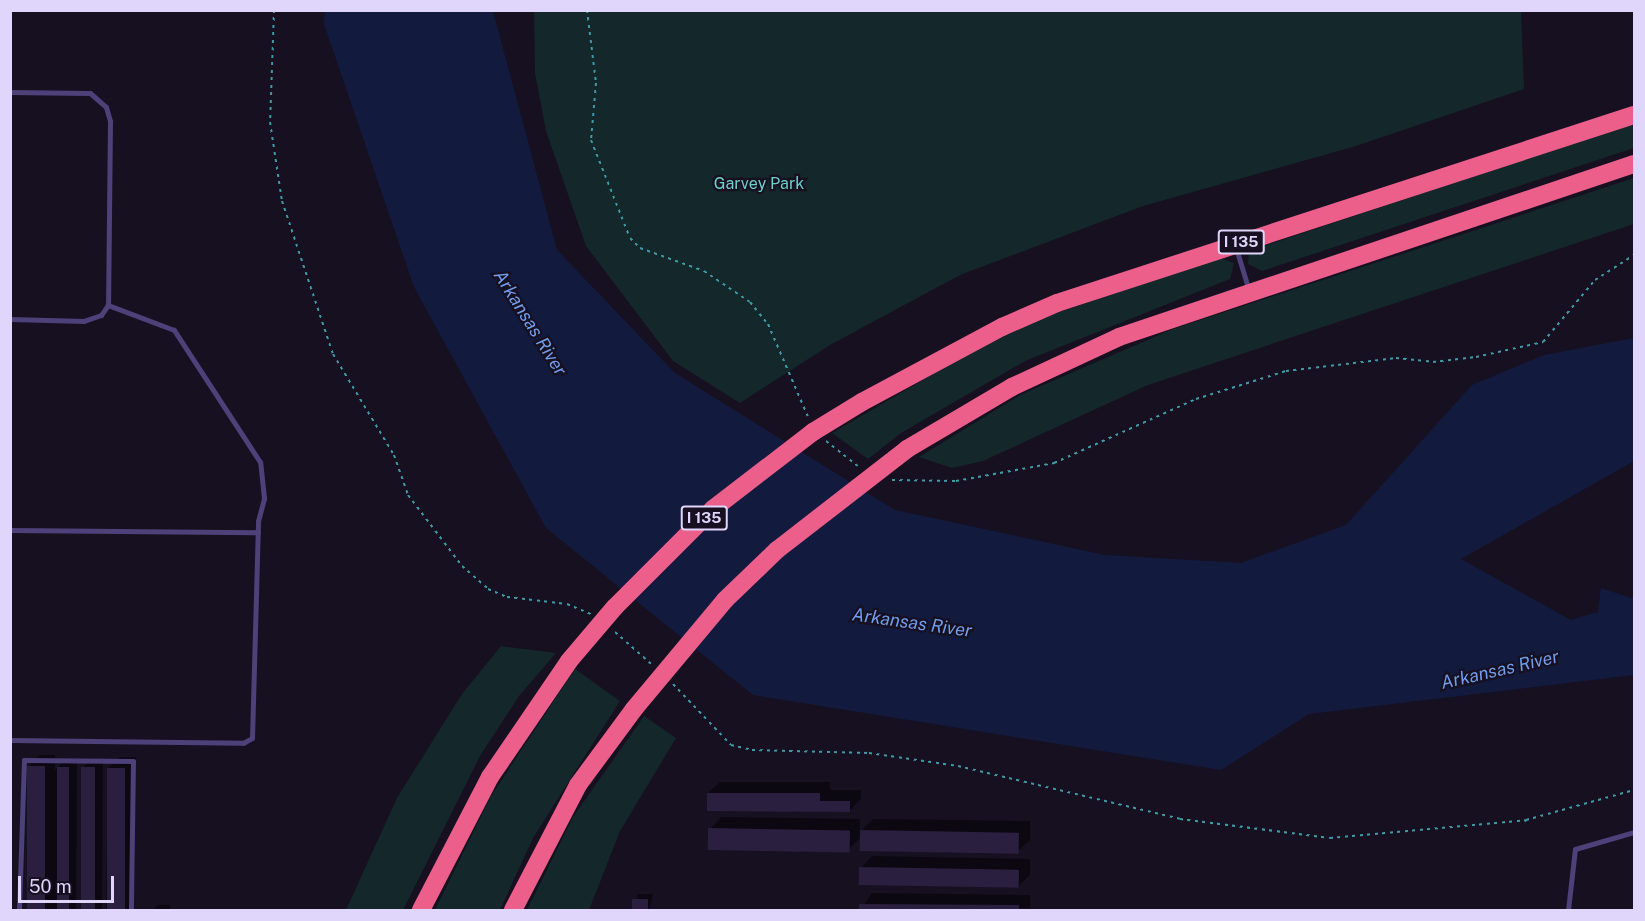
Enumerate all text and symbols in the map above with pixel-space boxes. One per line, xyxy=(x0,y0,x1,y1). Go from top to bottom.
park label: Garvey Park xyxy=(714,174,804,194)
road number: I 135 xyxy=(1217,230,1265,254)
water label: Arkansas River xyxy=(489,266,571,380)
road number: I 135 xyxy=(680,506,728,530)
water label: Arkansas River xyxy=(851,604,973,642)
water label: Arkansas River xyxy=(1439,646,1561,694)
scale bar xyxy=(21,864,117,902)
text: 50 m xyxy=(29,876,72,897)

